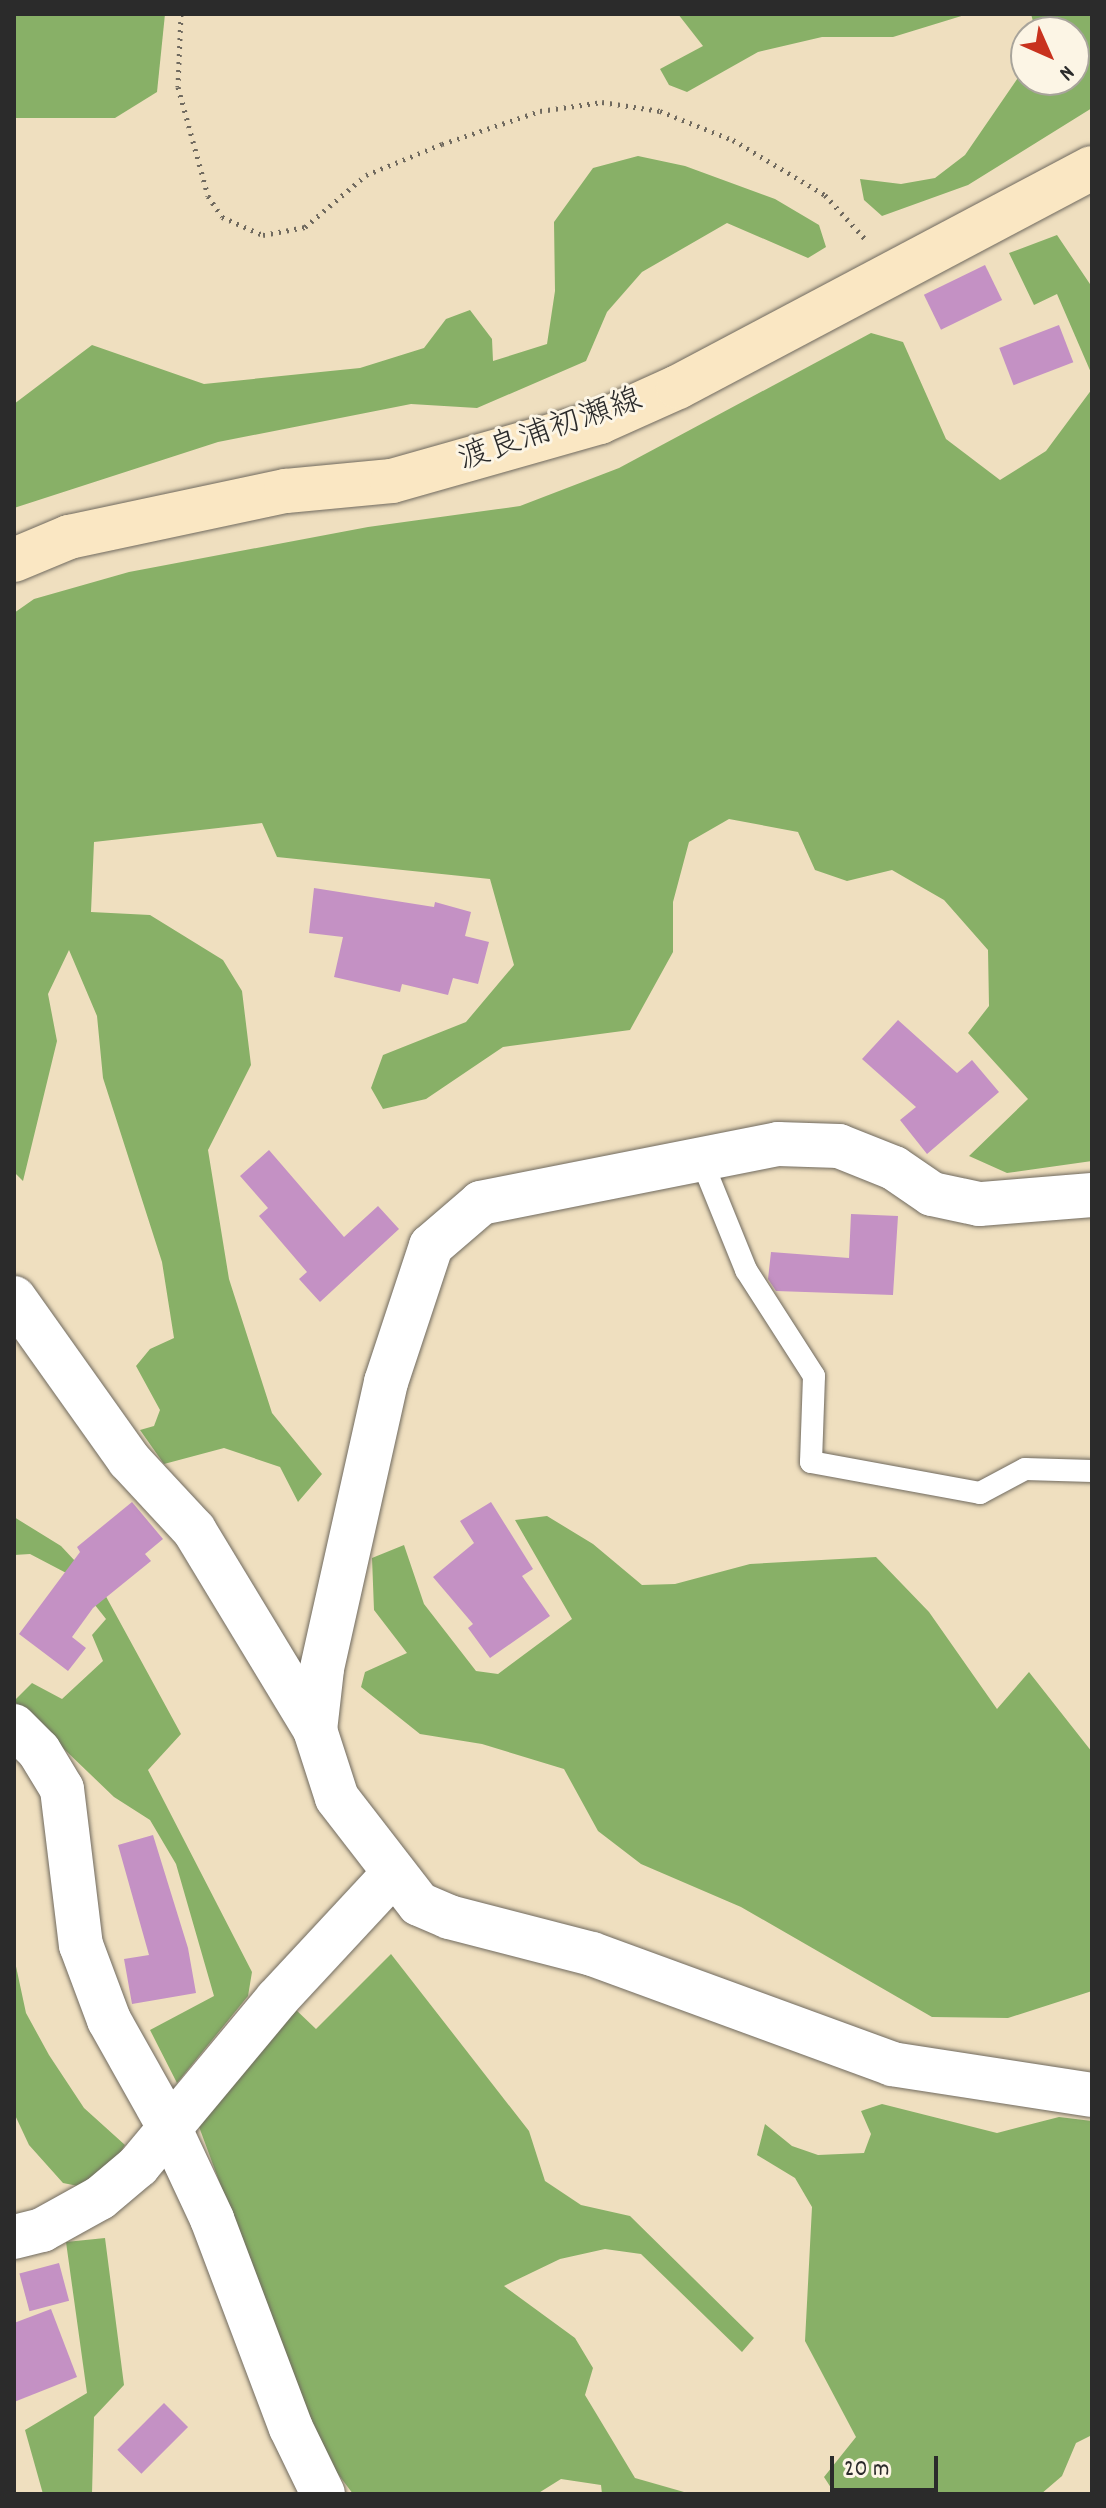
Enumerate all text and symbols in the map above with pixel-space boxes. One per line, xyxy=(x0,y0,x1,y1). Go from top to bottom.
north arrow xyxy=(1010,16,1090,96)
text: N xyxy=(1051,57,1081,87)
street label: 渡良浦初瀬線 xyxy=(454,383,648,481)
scale bar xyxy=(834,2440,942,2490)
text: 20 m xyxy=(844,2453,890,2487)

